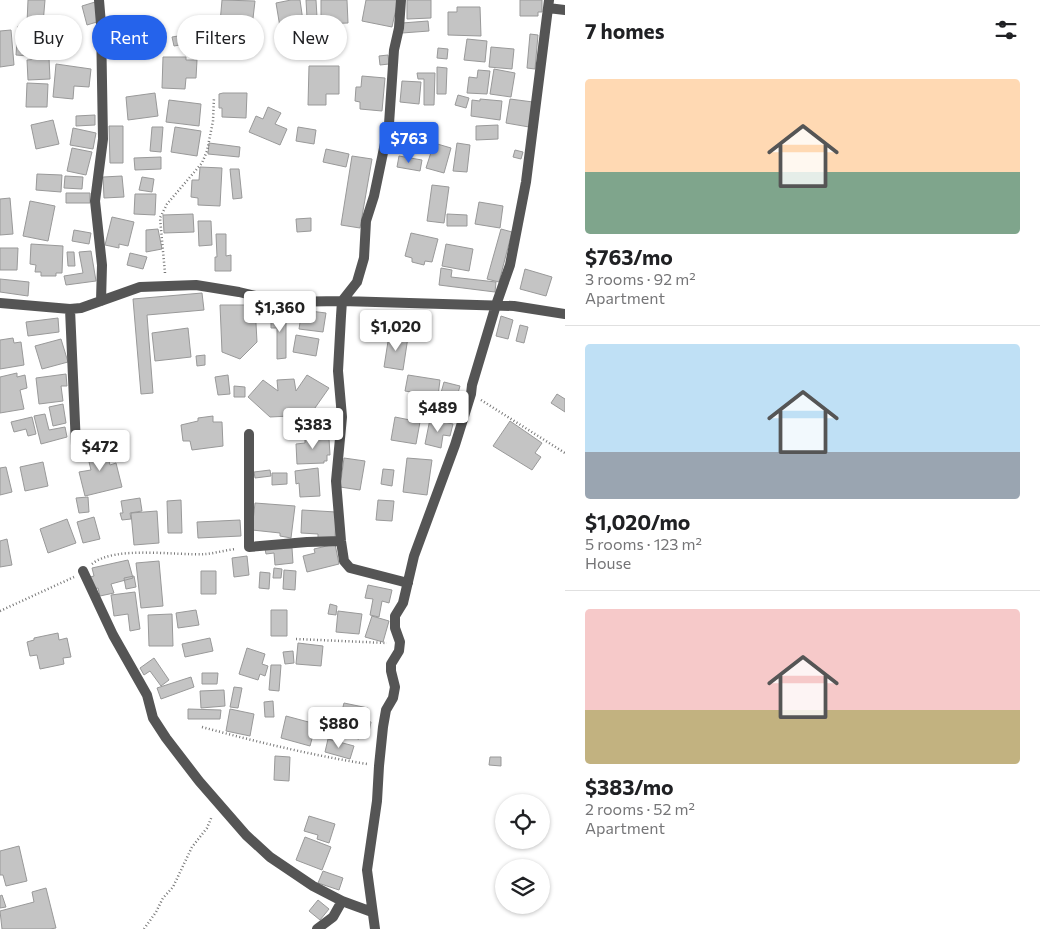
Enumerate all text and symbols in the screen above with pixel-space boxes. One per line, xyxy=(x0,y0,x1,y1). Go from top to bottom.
chip: Buy xyxy=(15,15,82,60)
chip: Rent xyxy=(92,15,167,60)
chip: Filters xyxy=(177,15,264,60)
chip: New xyxy=(274,15,347,60)
icon: filters xyxy=(992,16,1020,44)
text: 7 homes xyxy=(585,18,664,43)
icon: home xyxy=(758,111,848,201)
pin: $763 xyxy=(379,121,439,164)
text: $763 xyxy=(391,128,427,147)
text: $763/mo xyxy=(585,244,673,269)
text: 3 rooms · 92 m² xyxy=(585,269,696,288)
text: Apartment xyxy=(585,288,665,307)
pin: $1,360 xyxy=(239,290,321,333)
text: $1,360 xyxy=(255,297,305,316)
pin: $1,020 xyxy=(355,310,437,352)
text: $1,020 xyxy=(371,316,421,335)
icon: home xyxy=(758,377,848,467)
pin: $489 xyxy=(408,390,468,433)
text: $489 xyxy=(419,397,457,416)
pin: $383 xyxy=(283,408,343,450)
text: $383 xyxy=(294,414,332,433)
pin: $472 xyxy=(70,430,130,472)
text: $472 xyxy=(82,436,118,455)
text: $1,020/mo xyxy=(585,509,690,534)
text: 5 rooms · 123 m² xyxy=(585,534,702,553)
text: House xyxy=(585,553,631,572)
icon: home xyxy=(758,642,848,732)
pin: $880 xyxy=(309,706,369,749)
text: $880 xyxy=(319,713,359,732)
text: $383/mo xyxy=(585,774,674,799)
map controls xyxy=(495,794,550,914)
button: locate xyxy=(495,794,550,849)
text: 2 rooms · 52 m² xyxy=(585,799,695,818)
text: Apartment xyxy=(585,818,665,837)
button: layers xyxy=(495,859,550,914)

